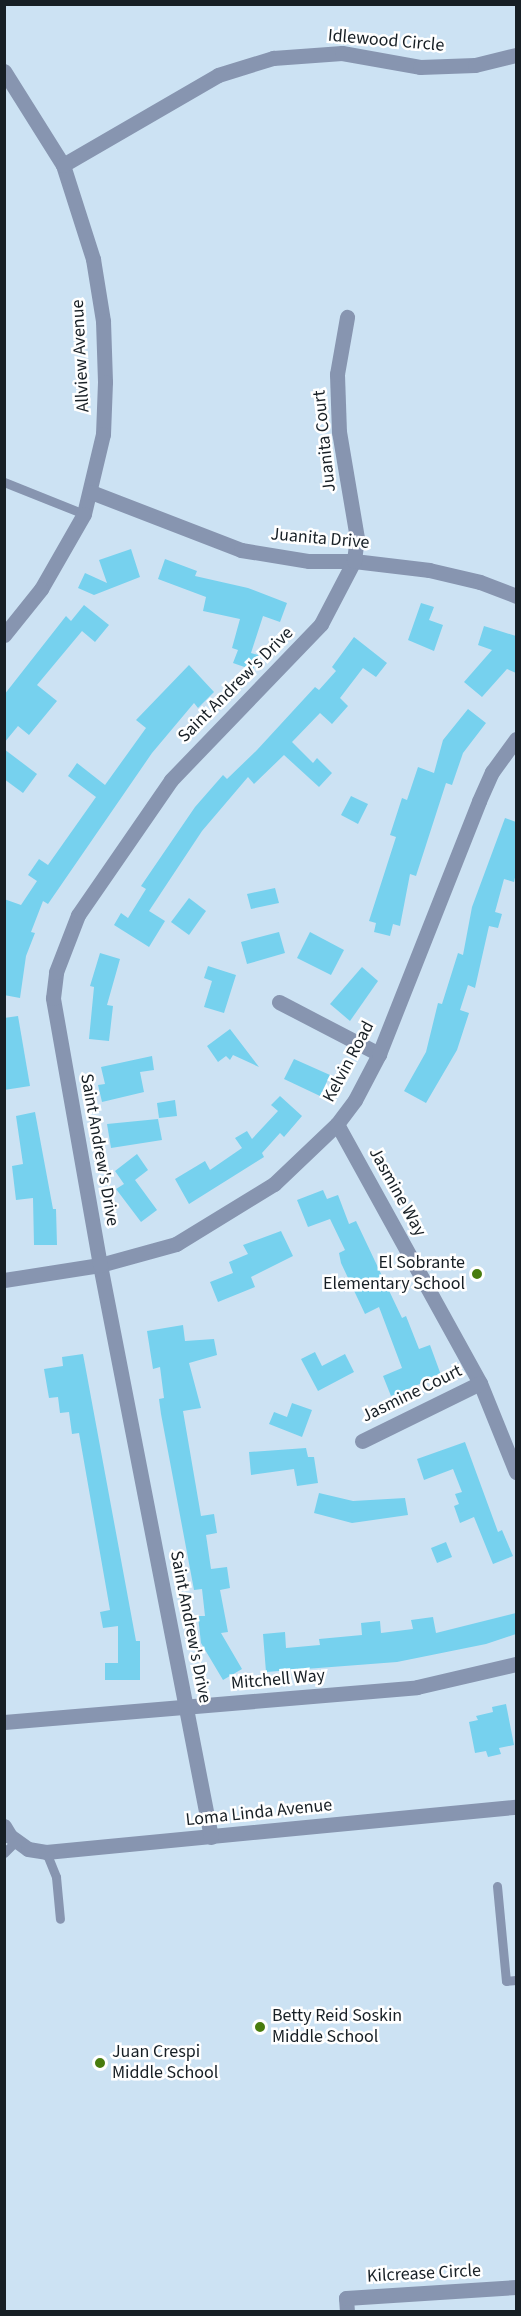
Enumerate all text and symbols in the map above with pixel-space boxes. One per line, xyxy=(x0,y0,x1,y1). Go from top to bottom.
street label: Idlewood Circle xyxy=(327,25,445,57)
street label: Allview Avenue xyxy=(67,299,95,413)
street label: Juanita Court xyxy=(309,389,341,493)
street label: Juanita Drive xyxy=(270,524,370,554)
street label: Saint Andrew's Drive xyxy=(174,623,298,747)
street label: Kelvin Road xyxy=(319,1018,379,1106)
street label: Saint Andrew's Drive xyxy=(75,1072,123,1228)
street label: Jasmine Way xyxy=(364,1144,430,1240)
place label: El Sobrante Elementary School xyxy=(323,1253,465,1296)
marker: El Sobrante Elementary School xyxy=(470,1267,484,1281)
street label: Jasmine Court xyxy=(358,1360,466,1428)
street label: Saint Andrew's Drive xyxy=(165,1549,215,1705)
street label: Mitchell Way xyxy=(230,1665,326,1695)
street label: Loma Linda Avenue xyxy=(185,1795,333,1831)
place label: Betty Reid Soskin Middle School xyxy=(272,2006,402,2048)
marker: Betty Reid Soskin Middle School xyxy=(253,2020,267,2034)
place label: Juan Crespi Middle School xyxy=(112,2042,218,2084)
marker: Juan Crespi Middle School xyxy=(93,2056,107,2070)
street label: Kilcrease Circle xyxy=(366,2260,482,2288)

